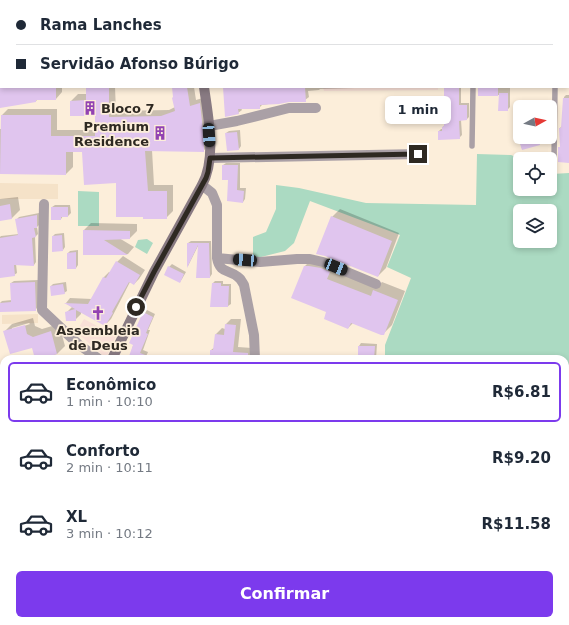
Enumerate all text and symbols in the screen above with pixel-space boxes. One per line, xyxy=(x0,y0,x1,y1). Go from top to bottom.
text: Rama Lanches xyxy=(40,16,162,34)
text: Servidão Afonso Búrigo xyxy=(40,55,239,73)
callout: 1 min xyxy=(385,96,451,124)
building icon: Bloco 7 xyxy=(82,100,98,116)
north arrow xyxy=(513,100,557,144)
map controls xyxy=(513,100,557,248)
place label: Bloco 7 xyxy=(101,101,155,116)
text: 1 min xyxy=(398,102,438,117)
place label: Premium Residence xyxy=(74,119,149,149)
car xyxy=(202,123,216,147)
building icon: Premium Residence xyxy=(152,125,168,141)
route end xyxy=(409,145,427,163)
button: locate xyxy=(513,152,557,196)
button: layers xyxy=(513,204,557,248)
car xyxy=(233,253,257,267)
car xyxy=(323,257,349,277)
route start xyxy=(127,298,145,316)
church icon: Assembleia de Deus xyxy=(90,305,106,321)
place label: Assembleia de Deus xyxy=(56,323,140,353)
icon: car xyxy=(18,374,54,410)
text: Econômico xyxy=(66,376,156,394)
text: R$6.81 xyxy=(492,383,551,401)
text: 1 min · 10:10 xyxy=(66,394,153,409)
icon: car xyxy=(18,440,54,476)
text: Conforto xyxy=(66,442,140,460)
text: R$9.20 xyxy=(492,449,551,467)
text: 2 min · 10:11 xyxy=(66,460,153,475)
icon: car xyxy=(18,506,54,542)
text: XL xyxy=(66,508,87,526)
text: R$11.58 xyxy=(482,515,551,533)
text: 3 min · 10:12 xyxy=(66,526,153,541)
button: Confirmar xyxy=(16,571,553,617)

